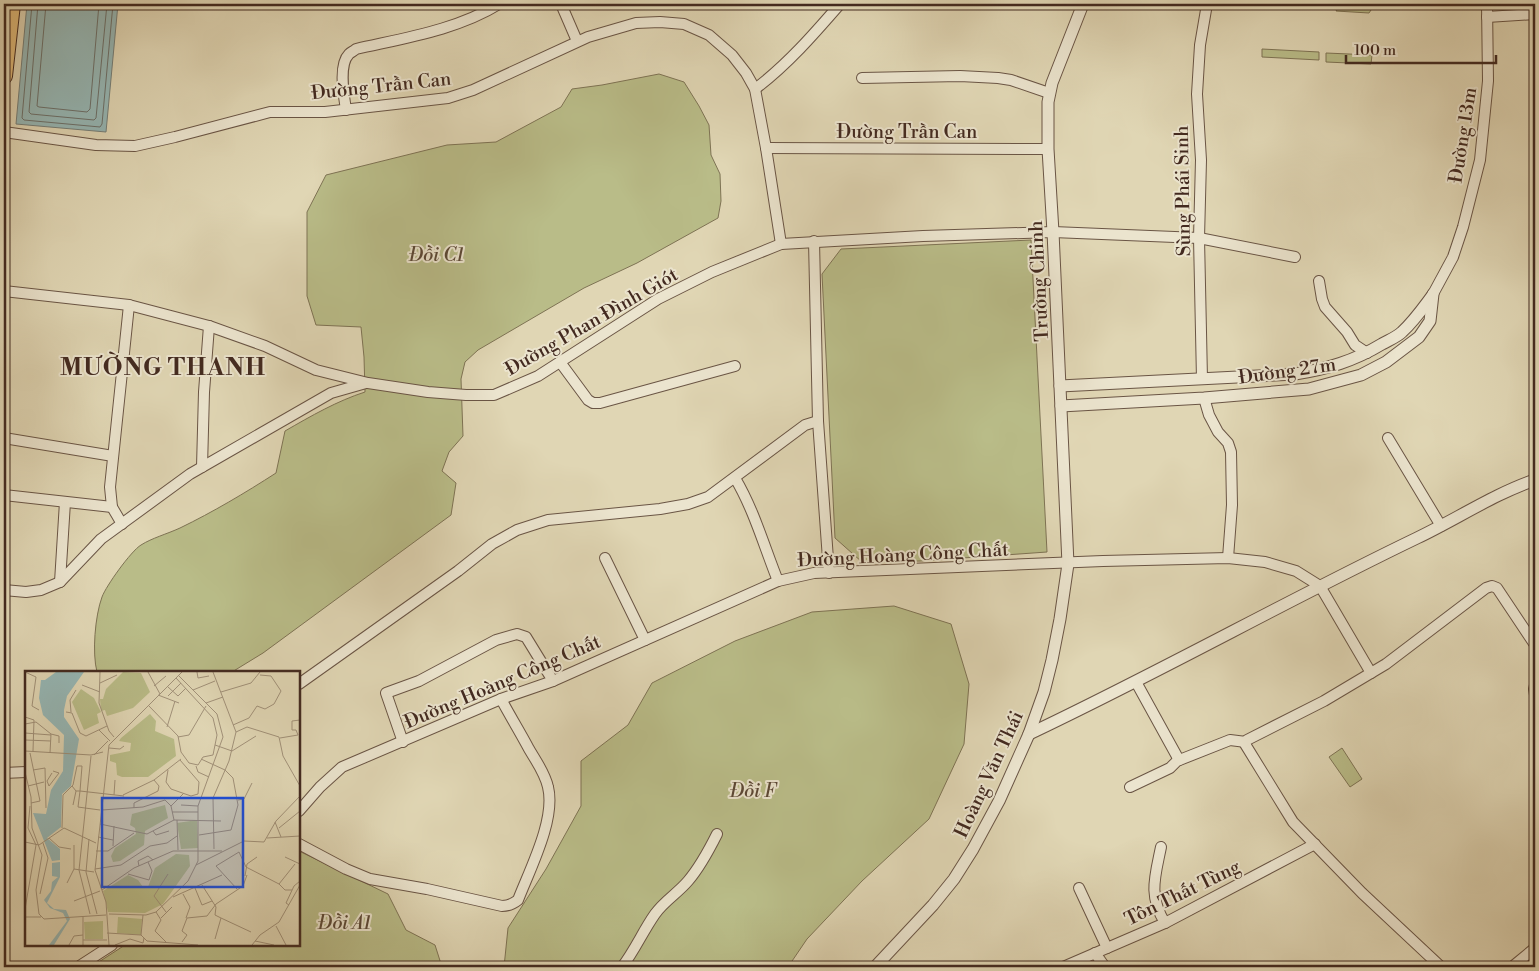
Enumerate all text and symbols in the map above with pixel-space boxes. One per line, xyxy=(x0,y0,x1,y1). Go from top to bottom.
scale bar xyxy=(1346,32,1496,64)
text: 100 m xyxy=(1354,41,1396,60)
street label: Đường Trần Can xyxy=(310,67,452,105)
street label: Đường 13m xyxy=(1444,85,1482,185)
street label: Đường Trần Can xyxy=(837,120,977,144)
street label: Sùng Phái Sinh xyxy=(1170,125,1196,257)
street label: Trường Chinh xyxy=(1024,220,1054,342)
park label: Đồi C1 xyxy=(408,243,463,267)
street label: Đường Phan Đình Giót xyxy=(501,262,682,381)
district label: MƯỜNG THANH xyxy=(60,351,266,383)
street label: Đường 27m xyxy=(1237,352,1338,390)
street label: Đường Hoàng Công Chất xyxy=(797,537,1010,573)
street label: Đường Hoàng Công Chất xyxy=(400,629,605,734)
inset map xyxy=(25,671,300,946)
street label: Hoàng Văn Thái xyxy=(949,707,1029,842)
park label: Đồi F xyxy=(729,779,778,803)
street label: Tôn Thất Tùng xyxy=(1121,854,1244,931)
park label: Đồi A1 xyxy=(317,911,370,935)

